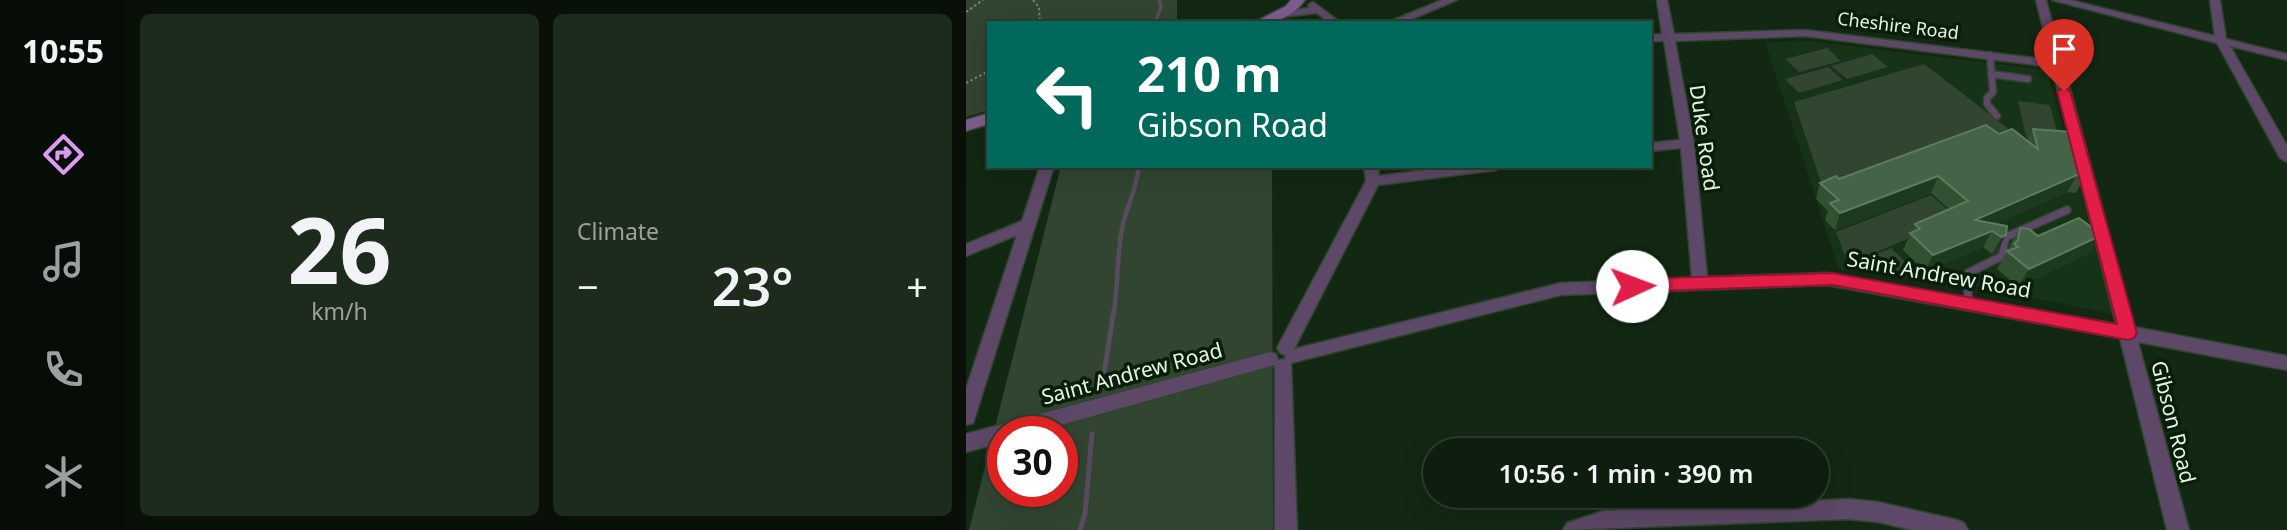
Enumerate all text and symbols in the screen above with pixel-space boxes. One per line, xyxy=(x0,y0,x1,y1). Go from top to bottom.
street label: Cheshire Road xyxy=(1836,6,1960,44)
pin xyxy=(2034,19,2094,91)
text: 10:55 xyxy=(22,29,104,72)
icon: arrive xyxy=(2045,30,2083,68)
text: 210 m xyxy=(1137,40,1282,106)
icon: left xyxy=(1022,49,1113,140)
street label: Duke Road xyxy=(1684,83,1726,193)
text: Gibson Road xyxy=(1137,103,1328,146)
icon: directions xyxy=(39,130,88,179)
text: 26 xyxy=(287,187,392,311)
text: Climate xyxy=(577,215,659,247)
icon: music xyxy=(39,237,88,286)
street label: Saint Andrew Road xyxy=(1845,244,2033,304)
position arrow xyxy=(1595,249,1669,323)
text: 23° xyxy=(712,250,793,321)
text: − xyxy=(577,260,599,312)
text: + xyxy=(906,260,928,312)
text: km/h xyxy=(311,295,368,327)
street label: Saint Andrew Road xyxy=(1038,335,1225,411)
icon: phone xyxy=(39,345,88,394)
street label: Gibson Road xyxy=(2145,358,2203,486)
speed limit sign: 30 xyxy=(987,416,1078,507)
icon: climate xyxy=(39,452,88,501)
text: 10:56 · 1 min · 390 m xyxy=(1499,455,1753,491)

